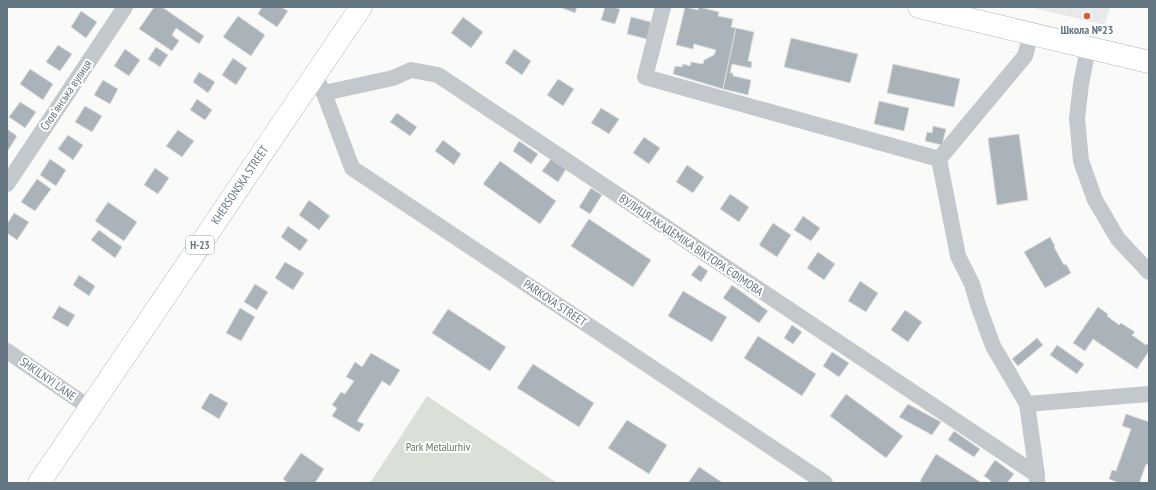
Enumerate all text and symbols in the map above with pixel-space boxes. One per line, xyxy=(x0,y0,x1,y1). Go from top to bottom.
marker: Школа №23 xyxy=(1082,11,1092,21)
place label: Школа №23 xyxy=(1061,22,1114,37)
street label: Словʼянська вулиця xyxy=(36,56,95,133)
street label: KHERSONSKA STREET xyxy=(208,142,272,227)
street label: ВУЛИЦЯ АКАДЕМІКА ВІКТОРА ЄФІМОВА xyxy=(616,191,767,299)
road number: Н-23 xyxy=(186,236,214,254)
street label: PARKOVA STREET xyxy=(521,276,590,330)
street label: SHKILNYI LANE xyxy=(17,354,79,403)
park label: Park Metalurhiv xyxy=(406,439,471,454)

